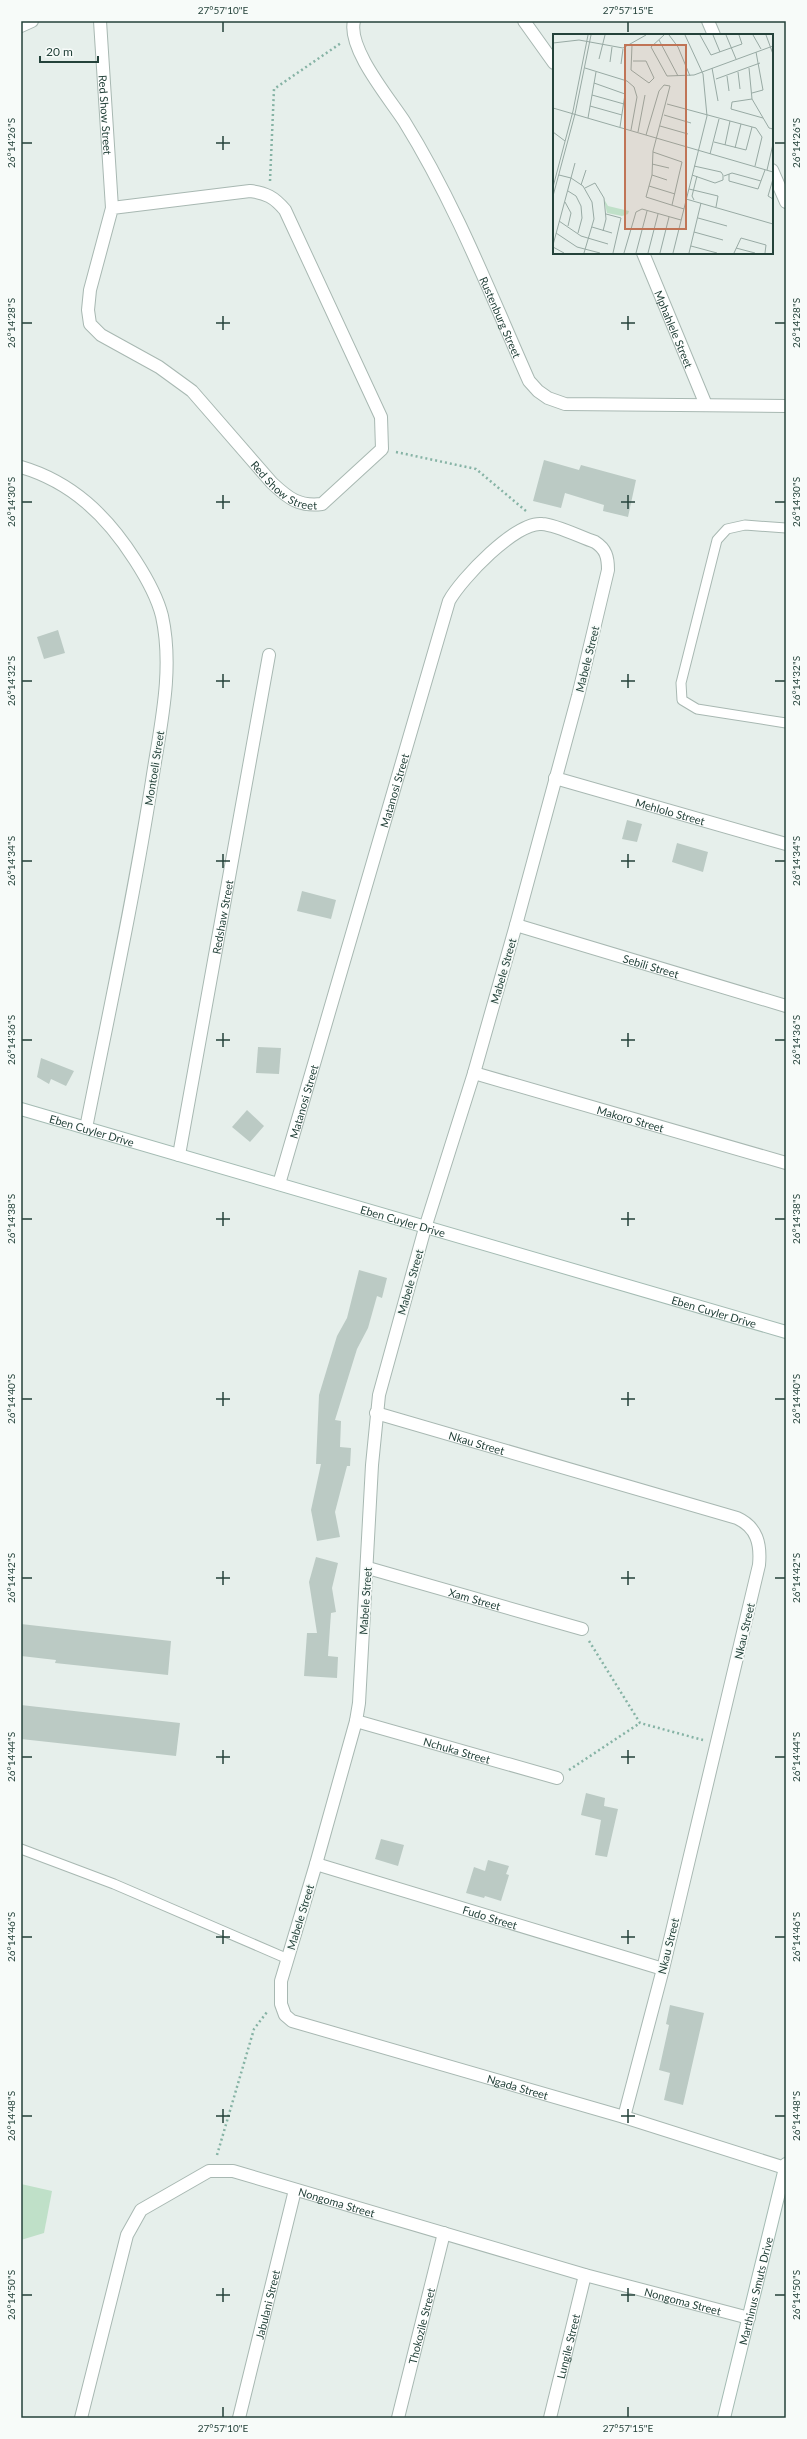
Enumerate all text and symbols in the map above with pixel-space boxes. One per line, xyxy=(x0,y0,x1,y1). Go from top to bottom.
text: 27°57'10"E xyxy=(198,4,248,16)
text: 27°57'15"E xyxy=(603,4,653,16)
inset map xyxy=(553,34,773,254)
scale bar xyxy=(40,38,98,64)
text: 20 m xyxy=(46,44,73,59)
street label: Red Show Street xyxy=(97,75,115,155)
text: 26°14'26"S xyxy=(5,118,17,168)
text: 26°14'26"S xyxy=(790,118,802,168)
street label: Rustenburg Street xyxy=(478,274,524,360)
street label: Mphahlele Street xyxy=(653,288,696,370)
text: 26°14'28"S xyxy=(5,298,17,348)
text: 26°14'28"S xyxy=(790,298,802,348)
street label: Red Show Street xyxy=(249,458,317,511)
text: 26°14'30"S xyxy=(5,477,17,527)
text: 26°14'30"S xyxy=(790,477,802,527)
street label: Mabele Street xyxy=(573,625,602,693)
text: 26°14'32"S xyxy=(5,656,17,706)
text: 26°14'32"S xyxy=(790,656,802,706)
street label: Montoeli Street xyxy=(142,730,166,806)
street label: Matanosi Street xyxy=(377,752,411,829)
street label: Mehlolo Street xyxy=(634,795,707,827)
text: 26°14'34"S xyxy=(5,836,17,886)
text: 26°14'34"S xyxy=(790,836,802,886)
street label: Redshaw Street xyxy=(209,879,235,955)
street label: Mabele Street xyxy=(487,937,519,1005)
street label: Sebili Street xyxy=(622,951,681,980)
text: 26°14'36"S xyxy=(5,1015,17,1065)
text: 26°14'36"S xyxy=(790,1015,802,1065)
street label: Matanosi Street xyxy=(286,1063,320,1140)
street label: Makoro Street xyxy=(596,1102,666,1134)
street label: Eben Cuyler Drive xyxy=(48,1111,136,1148)
text: 26°14'38"S xyxy=(5,1194,17,1244)
text: 26°14'38"S xyxy=(790,1194,802,1244)
street label: Eben Cuyler Drive xyxy=(359,1202,447,1239)
street label: Mabele Street xyxy=(394,1248,426,1316)
street label: Eben Cuyler Drive xyxy=(670,1293,758,1330)
text: 26°14'40"S xyxy=(5,1374,17,1424)
text: 26°14'40"S xyxy=(790,1374,802,1424)
street label: Nkau Street xyxy=(447,1428,506,1457)
text: 26°14'42"S xyxy=(5,1553,17,1603)
text: 26°14'42"S xyxy=(790,1553,802,1603)
street label: Mabele Street xyxy=(356,1567,374,1635)
street label: Xam Street xyxy=(447,1585,502,1612)
street label: Nkau Street xyxy=(731,1602,757,1660)
text: 26°14'44"S xyxy=(5,1732,17,1782)
text: 26°14'44"S xyxy=(790,1732,802,1782)
street label: Nchuka Street xyxy=(422,1734,492,1765)
street label: Mabele Street xyxy=(284,1883,316,1951)
street label: Fudo Street xyxy=(461,1902,519,1931)
text: 26°14'46"S xyxy=(5,1912,17,1962)
text: 26°14'46"S xyxy=(790,1912,802,1962)
street label: Nkau Street xyxy=(655,1917,681,1975)
street label: Ngada Street xyxy=(486,2071,550,2101)
text: 26°14'48"S xyxy=(5,2091,17,2141)
text: 26°14'48"S xyxy=(790,2091,802,2141)
street label: Nongoma Street xyxy=(297,2184,377,2219)
street label: Marthinus Smuts Drive xyxy=(736,2235,775,2346)
street label: Jabulani Street xyxy=(252,2268,282,2340)
text: 26°14'50"S xyxy=(5,2270,17,2320)
text: 26°14'50"S xyxy=(790,2270,802,2320)
street label: Nongoma Street xyxy=(643,2284,723,2317)
street label: Thokozile Street xyxy=(405,2286,437,2365)
street label: Lungile Street xyxy=(553,2312,582,2380)
text: 27°57'10"E xyxy=(198,2422,248,2434)
text: 27°57'15"E xyxy=(603,2422,653,2434)

